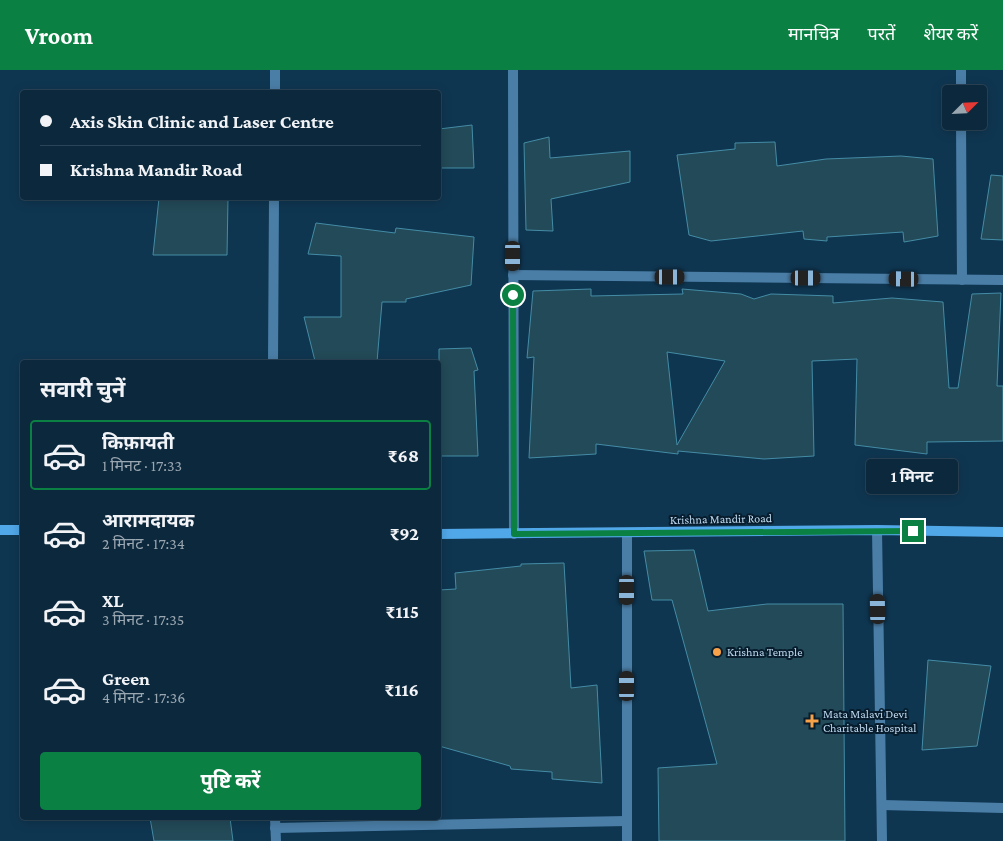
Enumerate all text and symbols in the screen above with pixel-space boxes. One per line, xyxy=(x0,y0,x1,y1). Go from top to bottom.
text: Vroom xyxy=(25,22,93,49)
text: मानचित्र xyxy=(788,24,840,44)
text: परतें xyxy=(868,24,895,44)
text: शेयर करें xyxy=(923,24,978,44)
north arrow xyxy=(942,85,988,130)
map controls xyxy=(942,85,987,130)
text: Axis Skin Clinic and Laser Centre xyxy=(70,111,334,132)
text: Krishna Mandir Road xyxy=(70,159,242,180)
car xyxy=(505,241,520,271)
car xyxy=(655,270,685,285)
car xyxy=(791,271,821,286)
car xyxy=(888,271,919,287)
route start xyxy=(502,284,524,306)
text: सवारी चुनें xyxy=(40,377,125,402)
text: किफ़ायती xyxy=(102,432,174,453)
icon: car xyxy=(42,433,87,478)
text: ₹68 xyxy=(388,445,419,466)
text: 1 मिनट · 17:33 xyxy=(102,457,182,474)
callout: 1 मिनट xyxy=(867,458,959,494)
text: 1 मिनट xyxy=(891,468,933,485)
text: आरामदायक xyxy=(102,510,194,531)
icon: car xyxy=(42,511,87,556)
street label: Krishna Mandir Road xyxy=(670,511,773,527)
route end xyxy=(902,520,924,542)
text: ₹92 xyxy=(390,523,419,544)
text: 2 मिनट · 17:34 xyxy=(102,535,185,552)
car xyxy=(619,575,634,605)
icon: car xyxy=(42,589,87,634)
text: XL xyxy=(102,590,124,611)
car xyxy=(870,594,885,624)
text: ₹115 xyxy=(386,601,419,622)
text: 3 मिनट · 17:35 xyxy=(102,611,184,628)
place label: Krishna Temple xyxy=(727,645,802,659)
marker: Krishna Temple xyxy=(711,646,723,658)
icon: car xyxy=(42,667,87,712)
text: Green xyxy=(102,668,150,689)
car xyxy=(619,671,634,701)
text: ₹116 xyxy=(384,679,419,700)
text: 4 मिनट · 17:36 xyxy=(102,689,186,706)
place label: Mata Malavi Devi Charitable Hospital xyxy=(823,707,916,735)
marker: Mata Malavi Devi Charitable Hospital xyxy=(805,714,819,728)
button: पुष्टि करें xyxy=(40,752,421,810)

